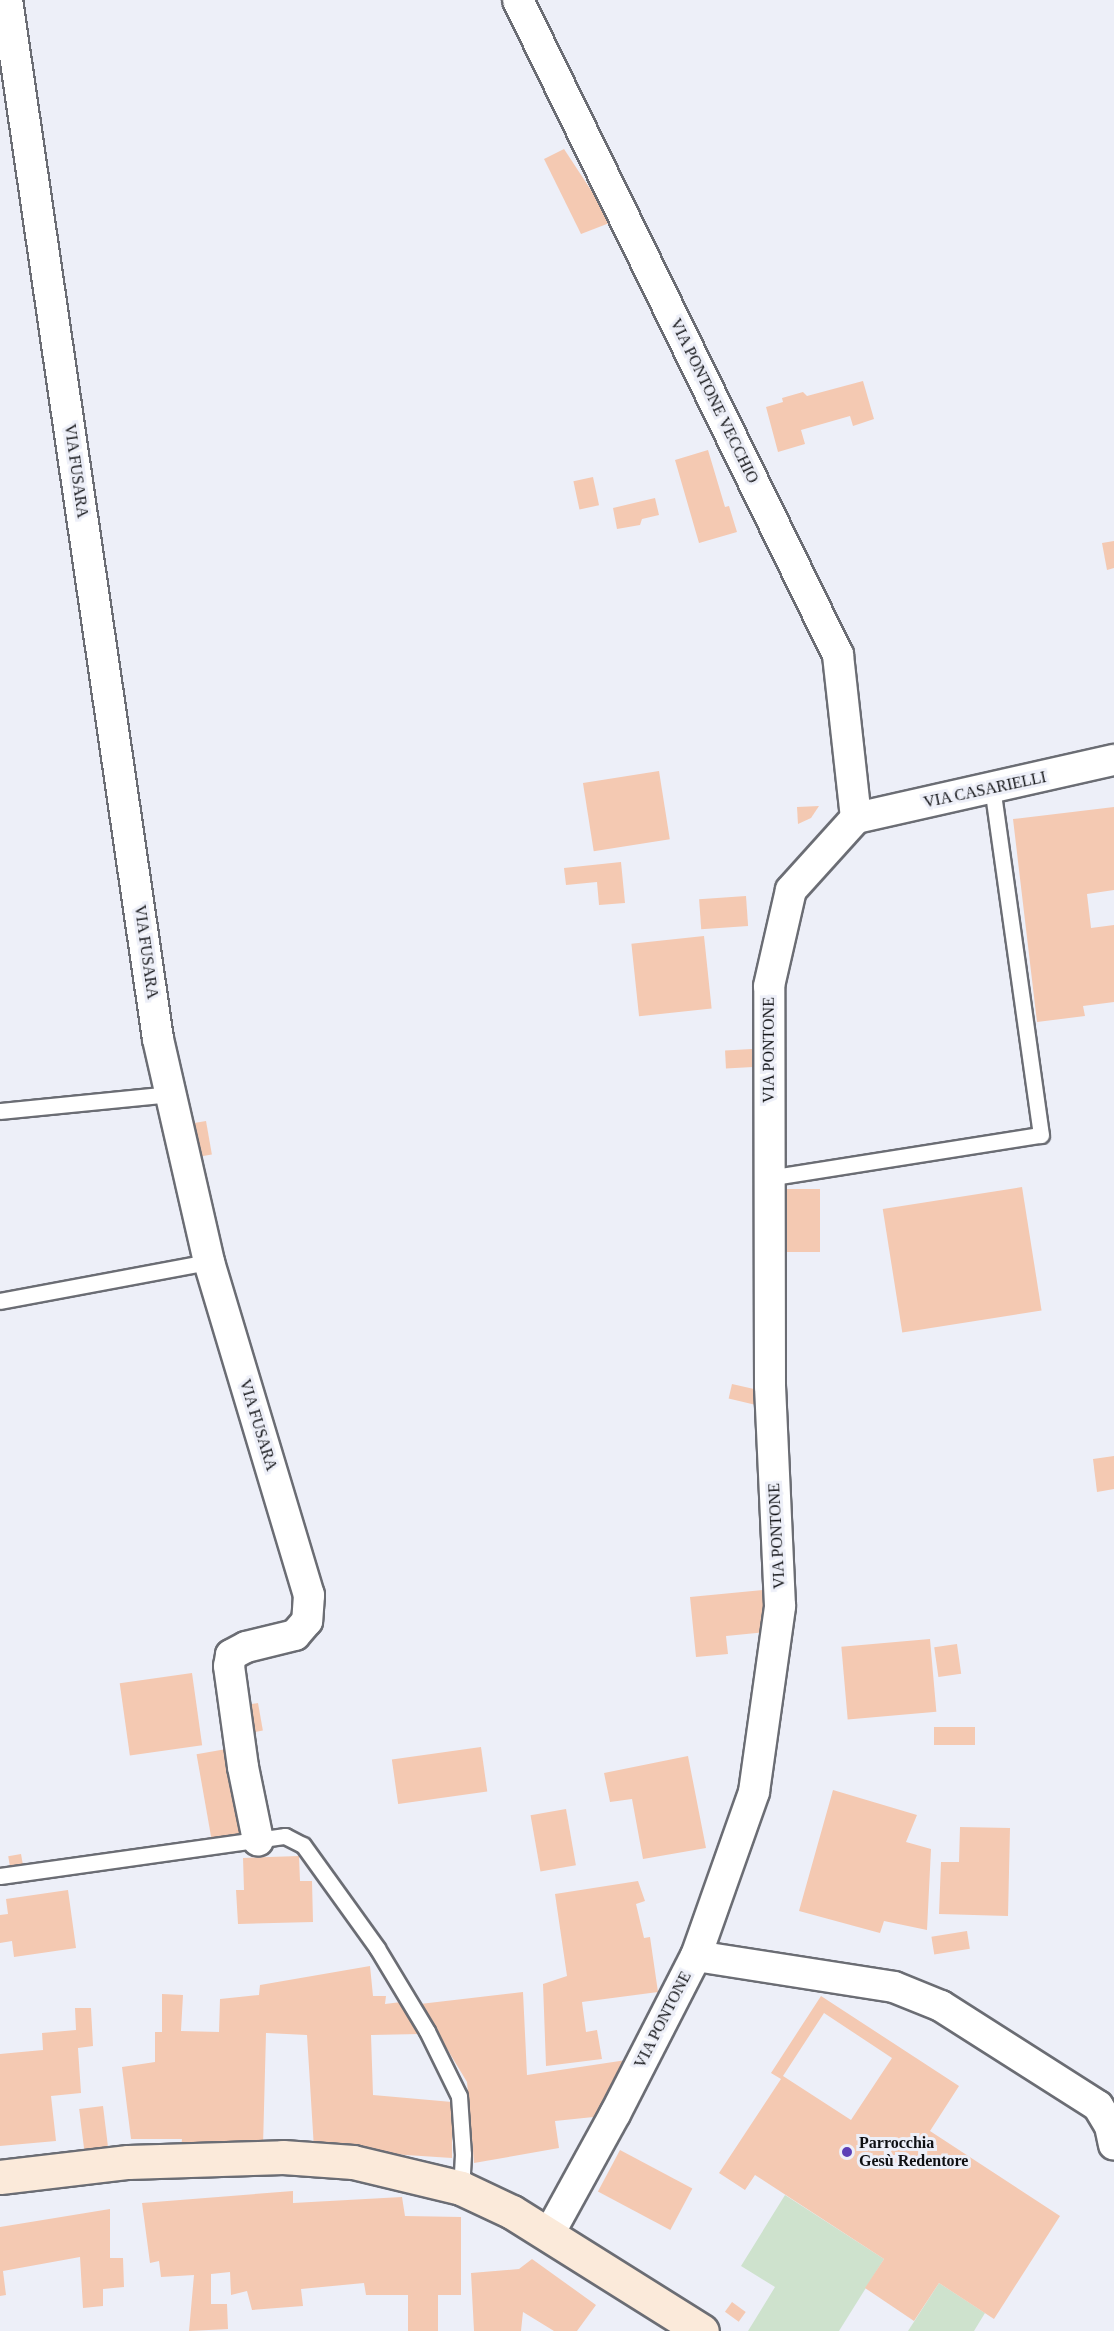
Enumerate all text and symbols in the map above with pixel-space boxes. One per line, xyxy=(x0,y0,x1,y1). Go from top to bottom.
street label: VIA PONTONE VECCHIO xyxy=(665,315,763,487)
street label: VIA FUSARA xyxy=(60,422,92,520)
street label: VIA CASARIELLI xyxy=(921,768,1049,812)
street label: VIA FUSARA xyxy=(130,903,162,1001)
street label: VIA PONTONE xyxy=(759,997,779,1103)
street label: VIA FUSARA xyxy=(235,1376,281,1474)
street label: VIA PONTONE xyxy=(765,1482,789,1590)
street label: VIA PONTONE xyxy=(630,1968,696,2072)
place label: Parrocchia Gesù Redentore xyxy=(859,2133,968,2171)
marker: Parrocchia Gesù Redentore xyxy=(840,2145,854,2159)

